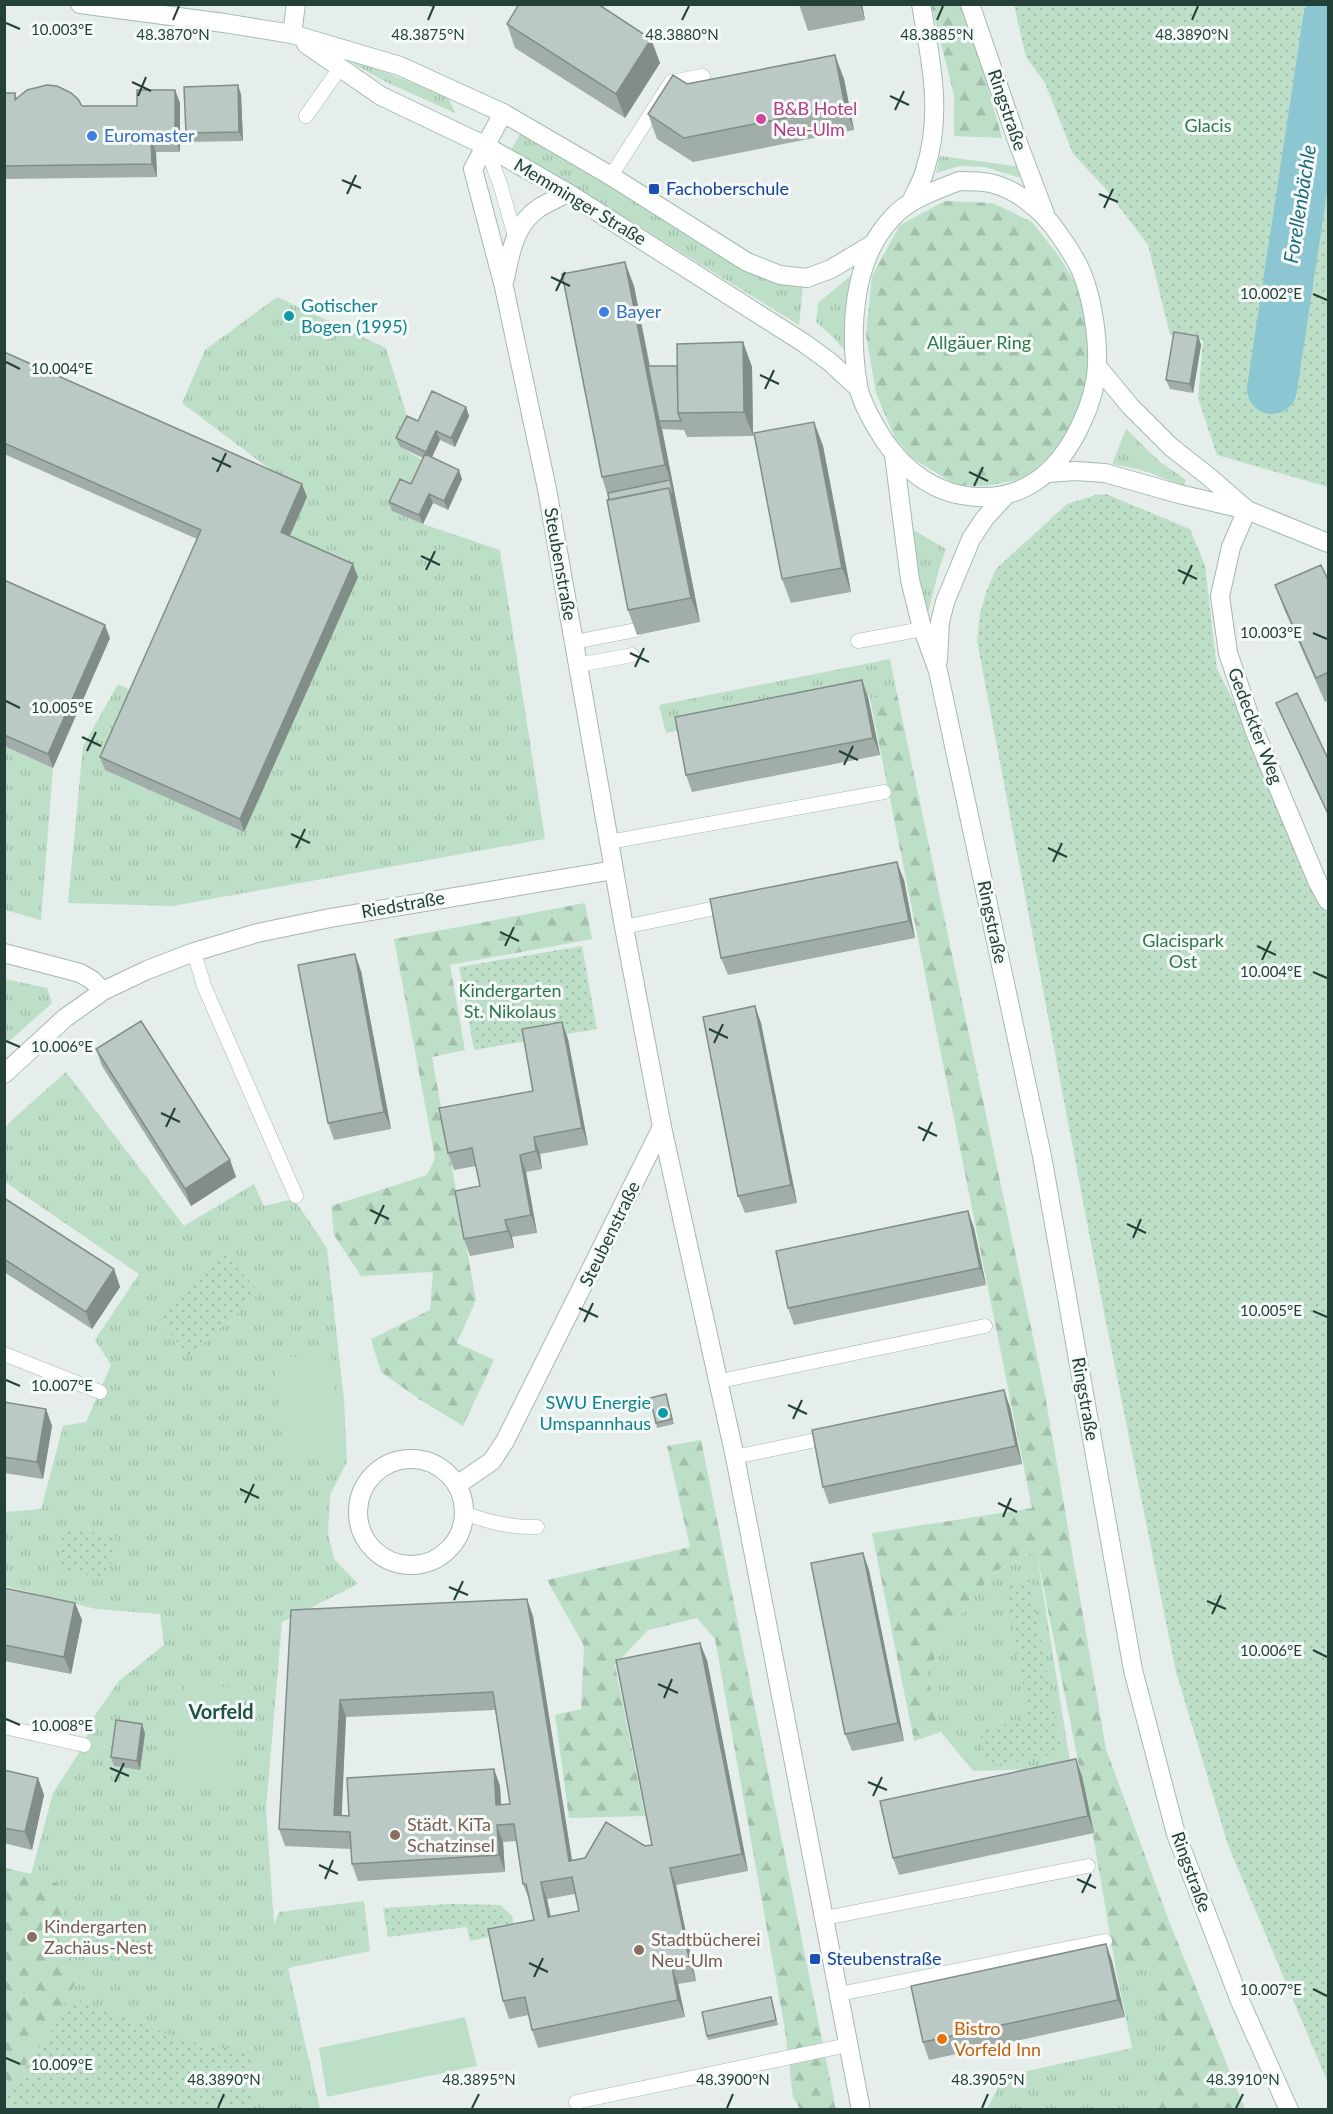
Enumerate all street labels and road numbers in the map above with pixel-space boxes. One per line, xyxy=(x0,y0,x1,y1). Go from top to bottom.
street label: Ringstraße xyxy=(984,66,1032,153)
street label: Memminger Straße xyxy=(510,153,651,249)
street label: Steubenstraße xyxy=(540,506,582,622)
street label: Gedeckter Weg xyxy=(1224,664,1288,787)
street label: Ringstraße xyxy=(973,878,1013,965)
street label: Riedstraße xyxy=(359,886,446,922)
street label: Steubenstraße xyxy=(574,1177,644,1290)
street label: Ringstraße xyxy=(1068,1355,1104,1442)
street label: Ringstraße xyxy=(1167,1828,1217,1915)

